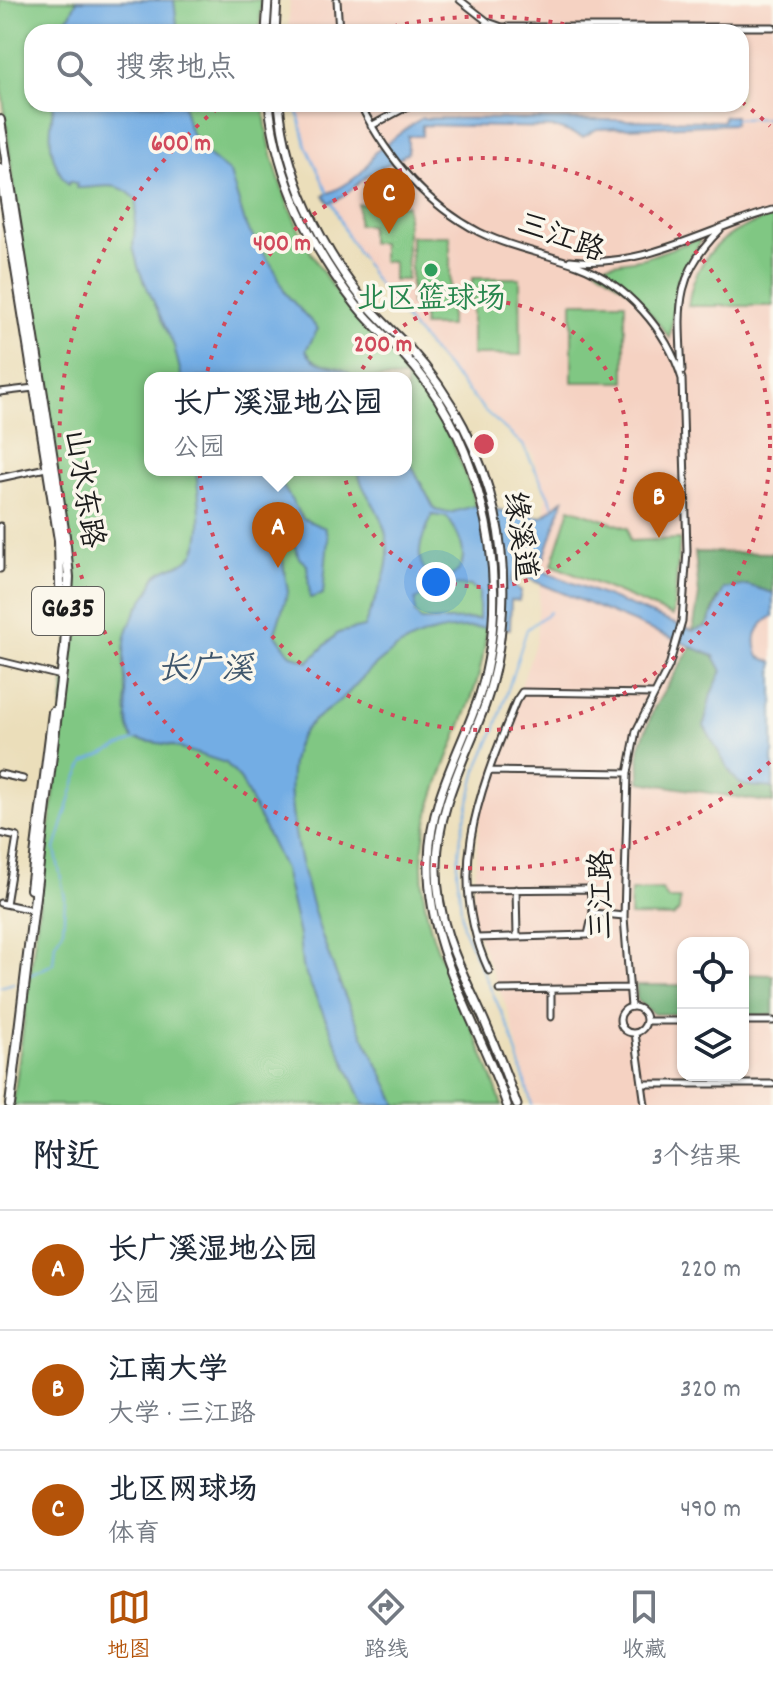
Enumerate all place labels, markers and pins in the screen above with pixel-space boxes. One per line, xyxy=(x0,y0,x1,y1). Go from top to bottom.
pin: C xyxy=(363,168,415,234)
marker: 北区篮球场 xyxy=(422,261,440,279)
place label: 北区篮球场 xyxy=(356,280,506,323)
centre of rings xyxy=(470,430,498,458)
pin: B xyxy=(633,472,685,538)
pin: A xyxy=(252,502,304,568)

